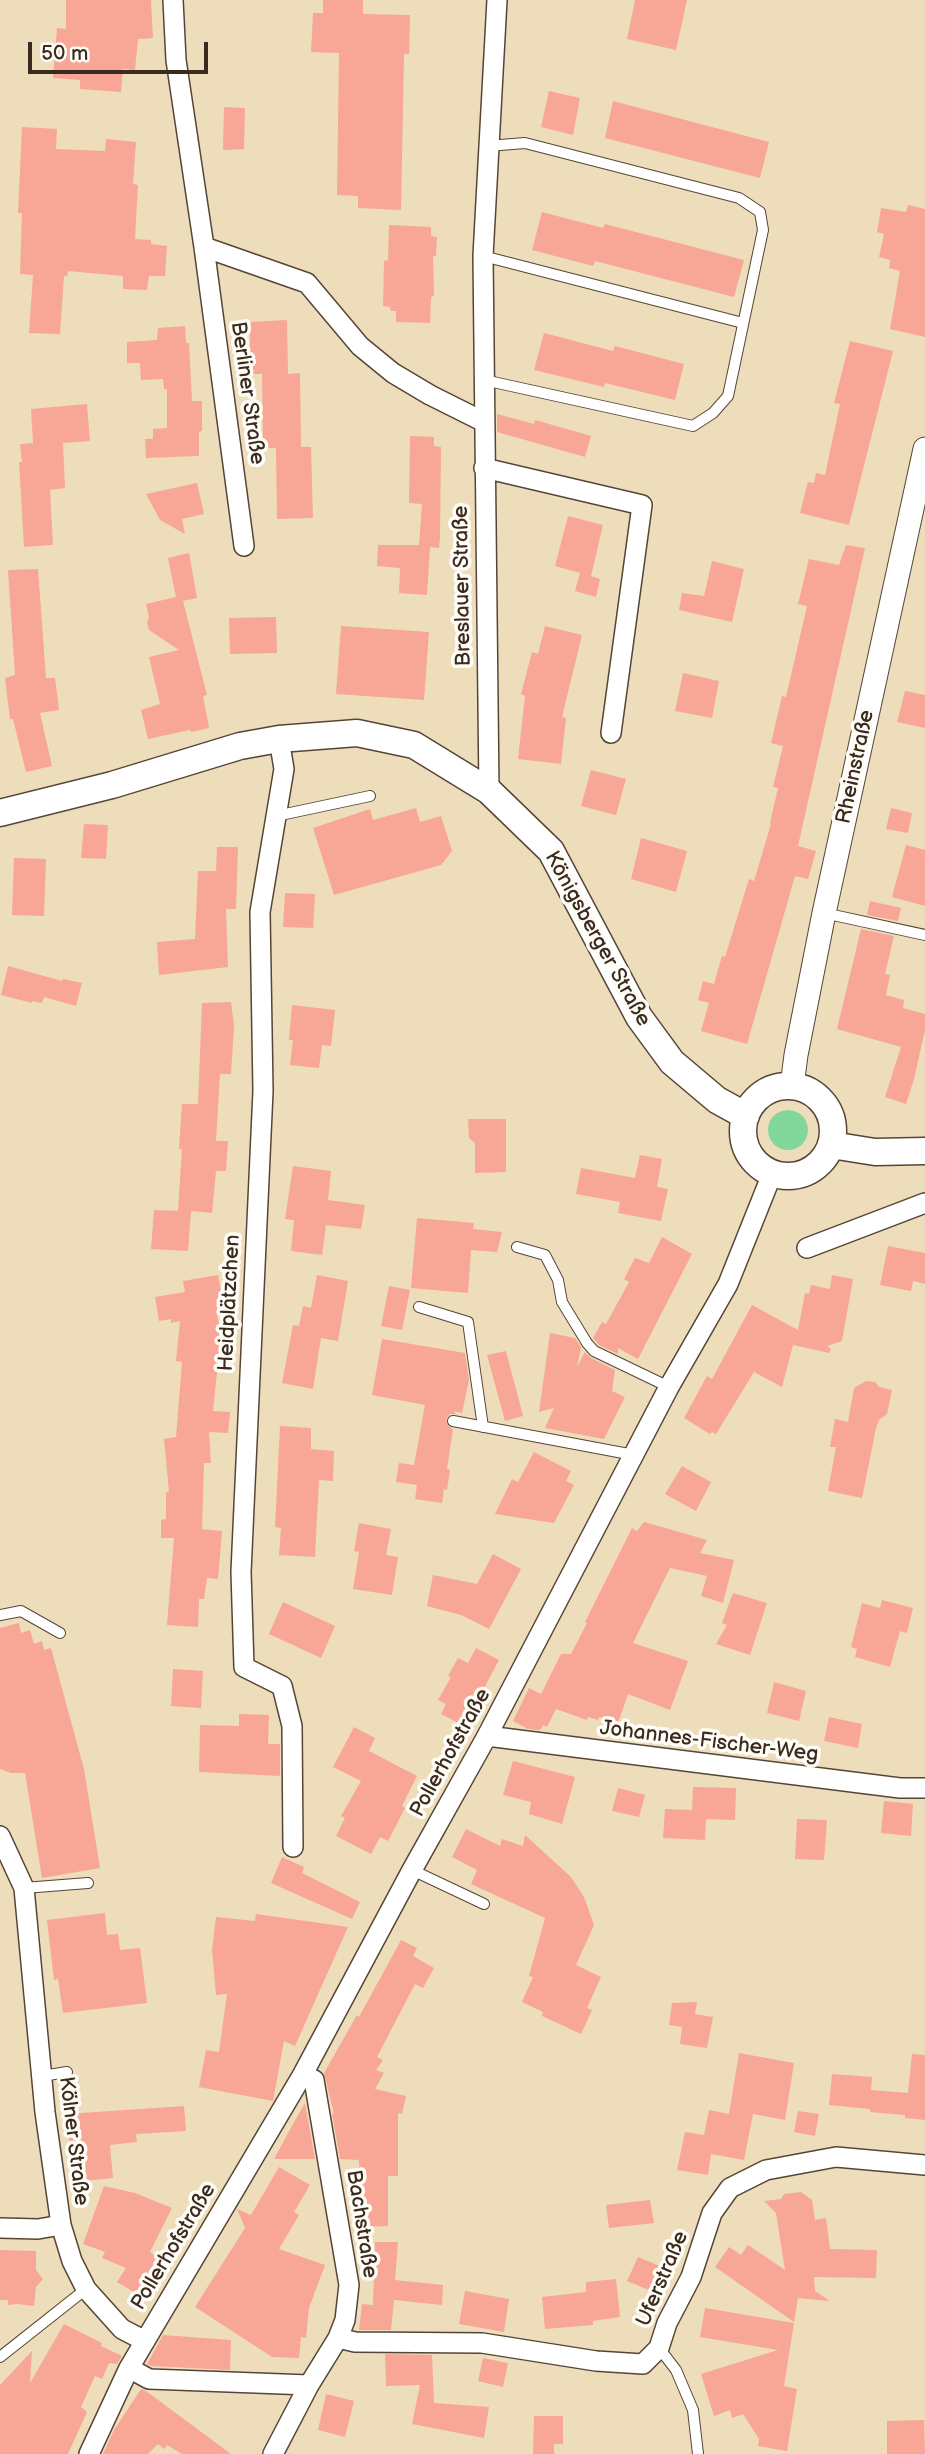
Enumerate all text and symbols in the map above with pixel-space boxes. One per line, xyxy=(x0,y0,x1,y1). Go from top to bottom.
scale bar xyxy=(32,28,212,72)
text: 50 m xyxy=(41,41,88,66)
street label: Berliner Straße xyxy=(225,320,269,466)
street label: Breslauer Straße xyxy=(449,505,477,667)
street label: Rheinstraße xyxy=(832,708,880,826)
street label: Königsberger Straße xyxy=(538,847,656,1031)
street label: Heidplätzchen xyxy=(214,1234,246,1372)
street label: Pollerhofstraße xyxy=(405,1684,497,1822)
street label: Johannes-Fischer-Weg xyxy=(598,1716,820,1768)
street label: Kölner Straße xyxy=(53,2075,93,2207)
street label: Bachstraße xyxy=(340,2168,382,2280)
street label: Pollerhofstraße xyxy=(126,2179,222,2315)
street label: Uferstraße xyxy=(632,2228,694,2330)

